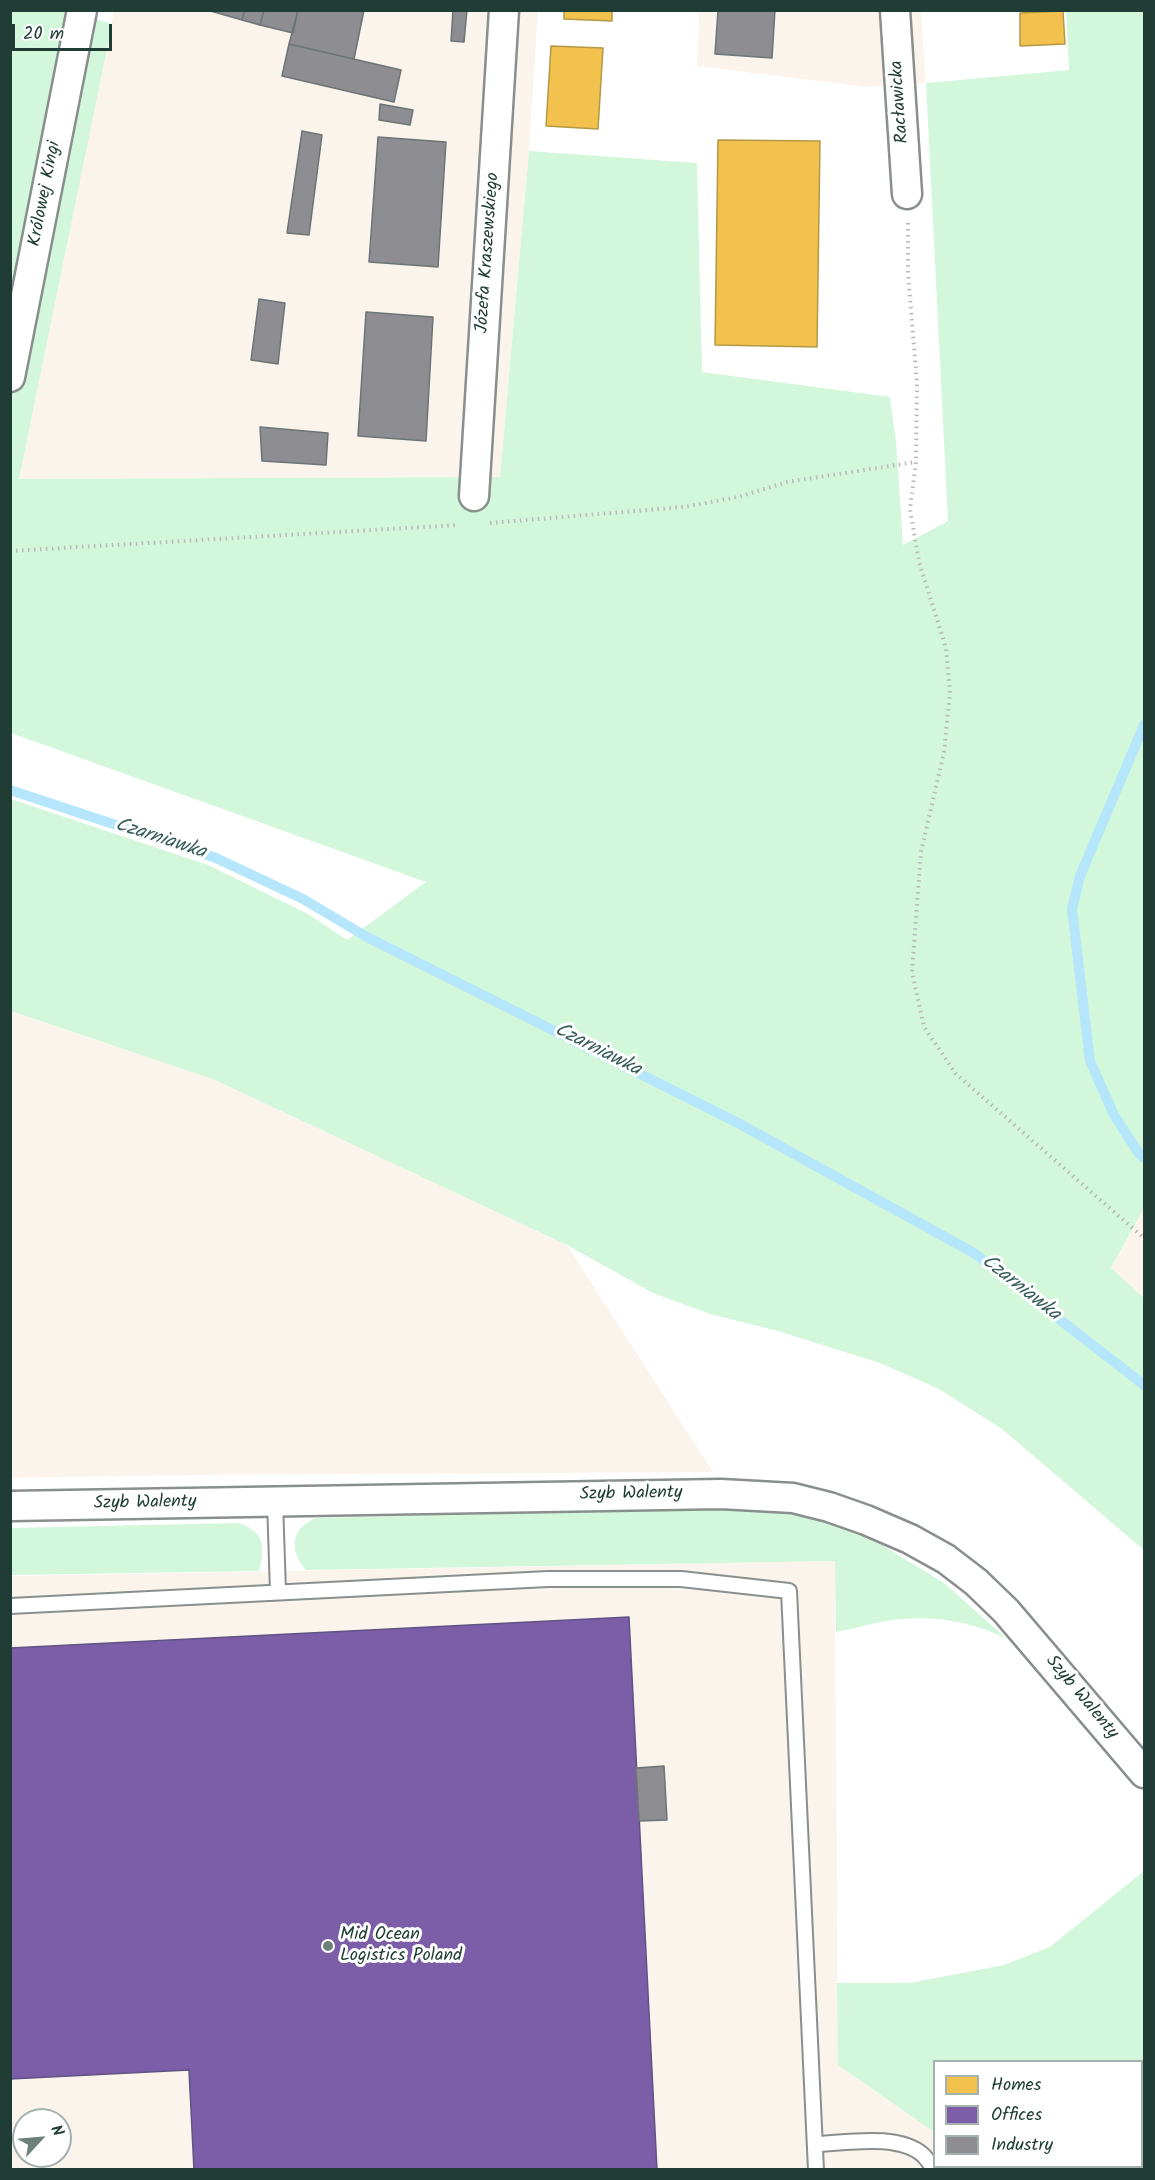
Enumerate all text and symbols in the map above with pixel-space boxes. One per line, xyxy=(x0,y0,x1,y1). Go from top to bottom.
scale bar xyxy=(15,12,116,50)
text: 20 m xyxy=(23,20,64,49)
street label: Racławicka xyxy=(887,60,915,144)
street label: Królowej Kingi xyxy=(25,140,67,248)
street label: Józefa Kraszewskiego xyxy=(473,172,505,334)
water label: Czarniawka xyxy=(112,814,208,866)
water label: Czarniawka xyxy=(550,1019,644,1083)
water label: Czarniawka xyxy=(976,1251,1064,1327)
street label: Szyb Walenty xyxy=(580,1483,682,1507)
street label: Szyb Walenty xyxy=(94,1492,196,1516)
street label: Szyb Walenty xyxy=(1040,1652,1122,1744)
place label: Mid Ocean Logistics Poland xyxy=(340,1925,462,1968)
marker: Mid Ocean Logistics Poland xyxy=(321,1939,335,1953)
legend xyxy=(933,2060,1143,2168)
text: Homes xyxy=(991,2071,1041,2100)
text: Offices xyxy=(991,2101,1042,2130)
north arrow xyxy=(12,2108,72,2168)
text: N xyxy=(43,2121,70,2141)
text: Industry xyxy=(991,2131,1053,2160)

